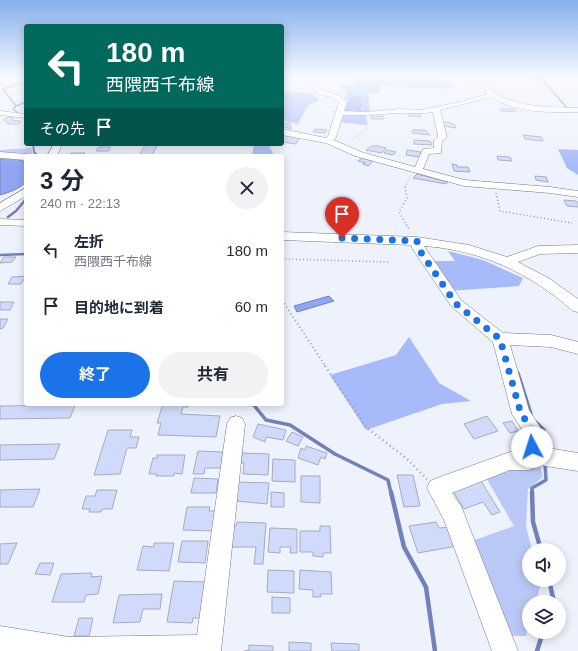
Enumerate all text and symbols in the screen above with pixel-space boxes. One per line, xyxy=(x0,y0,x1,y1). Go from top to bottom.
text: 180 m xyxy=(106,37,185,68)
icon: left xyxy=(40,40,92,92)
text: 西隈西千布線 xyxy=(106,75,214,95)
icon: arrive xyxy=(93,116,115,138)
text: その先 xyxy=(40,120,85,137)
text: 3 分 xyxy=(40,167,84,194)
button: close xyxy=(226,167,268,209)
text: 240 m · 22:13 xyxy=(40,196,120,211)
pin xyxy=(325,197,359,238)
icon: arrive xyxy=(331,203,353,225)
text: 左折 xyxy=(74,233,104,250)
icon: left xyxy=(40,239,62,261)
text: 180 m xyxy=(226,242,268,259)
text: 西隈西千布線 xyxy=(74,254,152,269)
icon: arrive xyxy=(40,295,62,317)
text: 60 m xyxy=(235,298,268,315)
text: 目的地に到着 xyxy=(74,299,164,316)
button: 終了 xyxy=(40,352,150,398)
button: 共有 xyxy=(158,352,268,398)
position arrow xyxy=(511,426,553,468)
map controls xyxy=(522,543,566,639)
button: sound xyxy=(522,543,566,587)
button: layers xyxy=(522,595,566,639)

